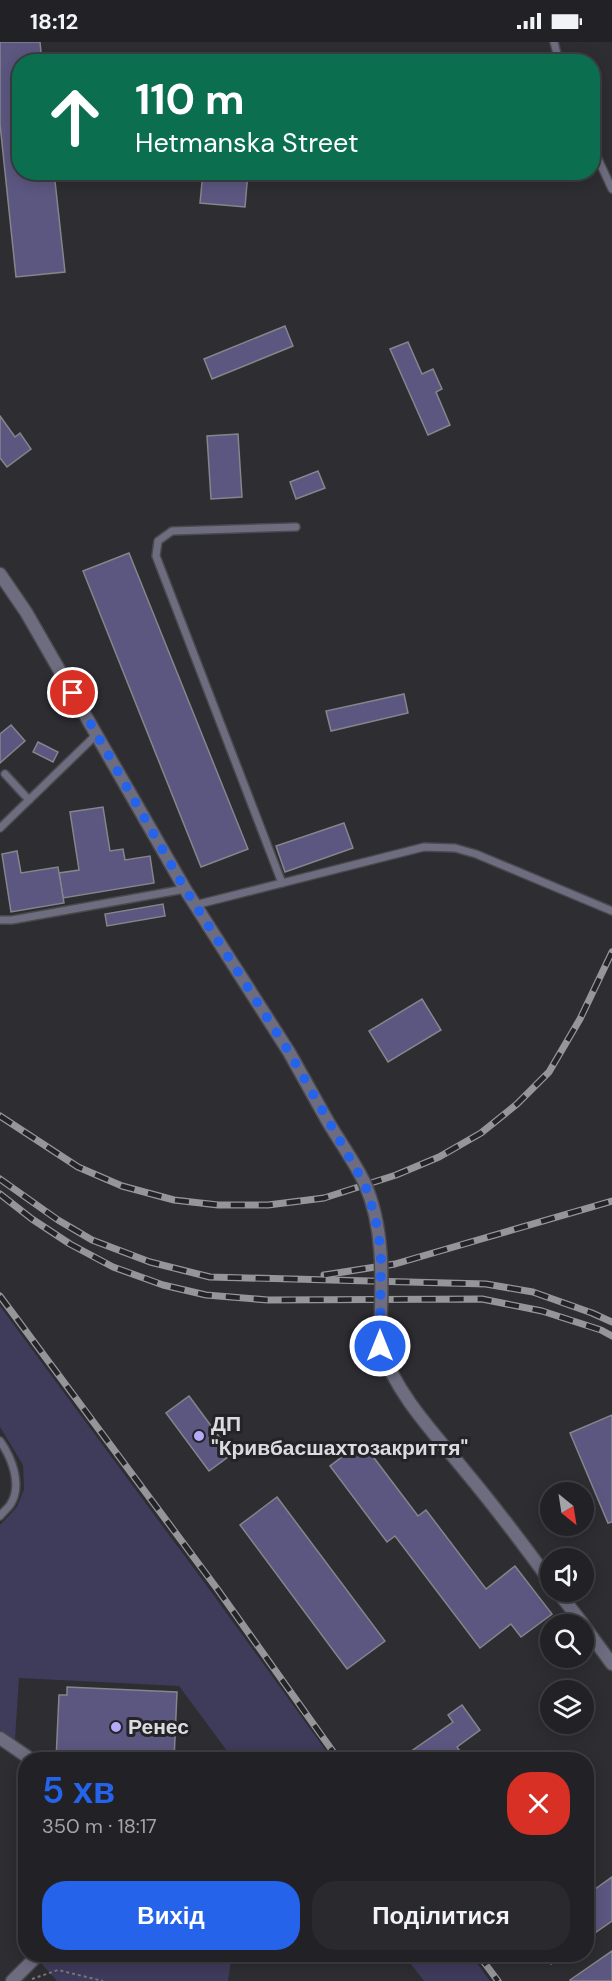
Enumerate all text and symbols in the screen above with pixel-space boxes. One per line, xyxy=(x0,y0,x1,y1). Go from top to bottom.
text: 18:12 xyxy=(30,7,78,36)
text: 110 m xyxy=(135,72,245,127)
icon: ahead xyxy=(36,78,114,156)
text: Hetmanska Street xyxy=(135,125,359,160)
pin xyxy=(47,667,98,718)
icon: arrive xyxy=(56,676,89,709)
position arrow xyxy=(348,1314,412,1378)
place label: ДП "Кривбасшахтозакриття" xyxy=(211,1410,468,1462)
marker: ДП "Кривбасшахтозакриття" xyxy=(192,1429,206,1443)
north arrow xyxy=(540,1482,594,1536)
map controls xyxy=(540,1482,594,1734)
button: sound xyxy=(540,1548,594,1602)
button: search xyxy=(540,1614,594,1668)
button: layers xyxy=(540,1680,594,1734)
place label: Ренес xyxy=(128,1713,189,1741)
marker: Ренес xyxy=(109,1720,123,1734)
text: 5 хв xyxy=(42,1767,115,1814)
button: close xyxy=(507,1772,570,1835)
text: 350 m · 18:17 xyxy=(42,1813,157,1839)
button: Вихід xyxy=(42,1881,300,1950)
button: Поділитися xyxy=(312,1881,570,1950)

